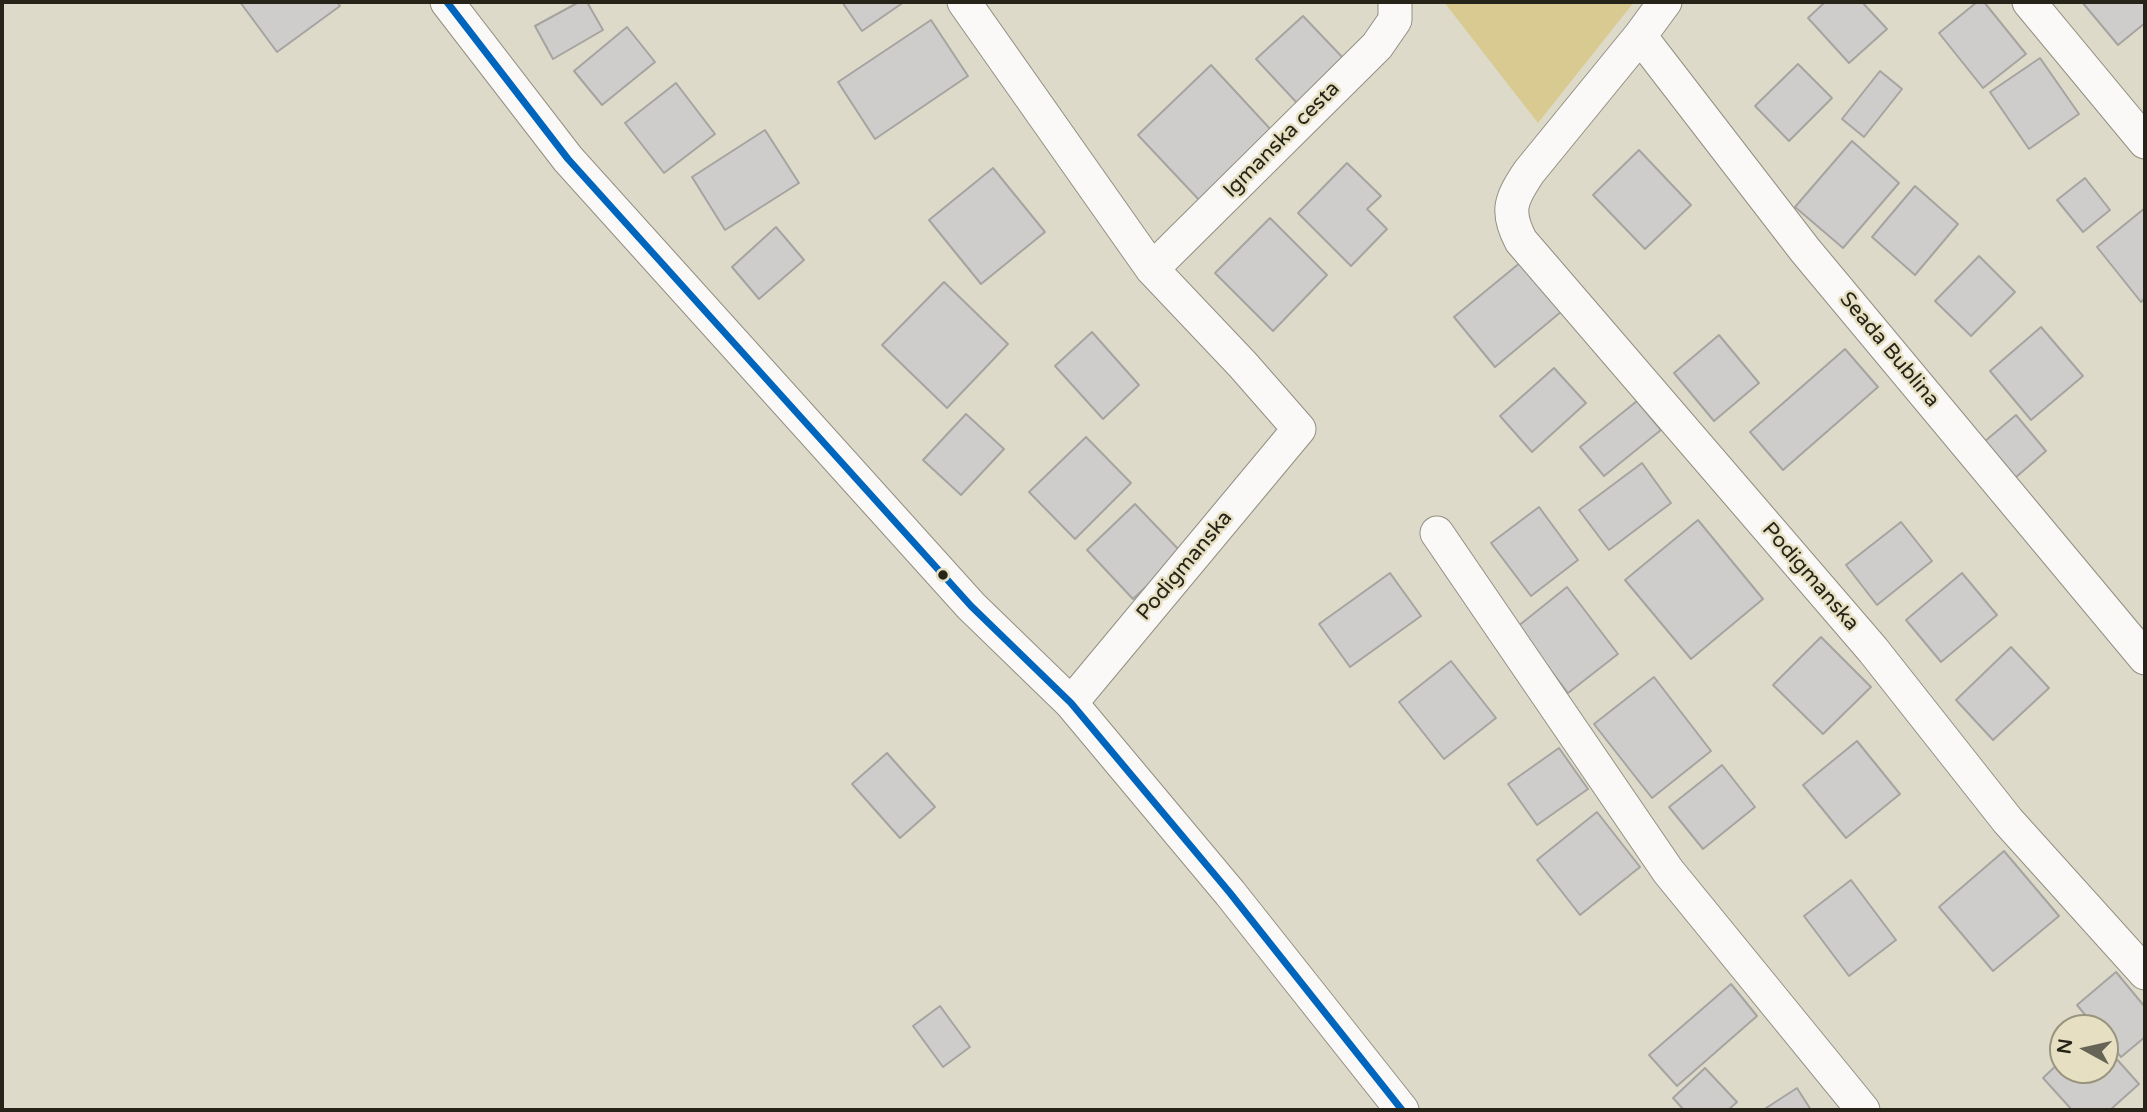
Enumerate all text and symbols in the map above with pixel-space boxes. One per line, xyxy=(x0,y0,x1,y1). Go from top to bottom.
street label: Igmanska cesta xyxy=(1219,77,1345,203)
street label: Seada Bublina xyxy=(1834,287,1944,413)
street label: Podigmanska xyxy=(1132,506,1238,626)
street label: Podigmanska xyxy=(1756,518,1864,636)
unlabelled marker xyxy=(936,568,950,582)
north arrow xyxy=(2049,1014,2119,1084)
text: N xyxy=(2053,1037,2077,1055)

